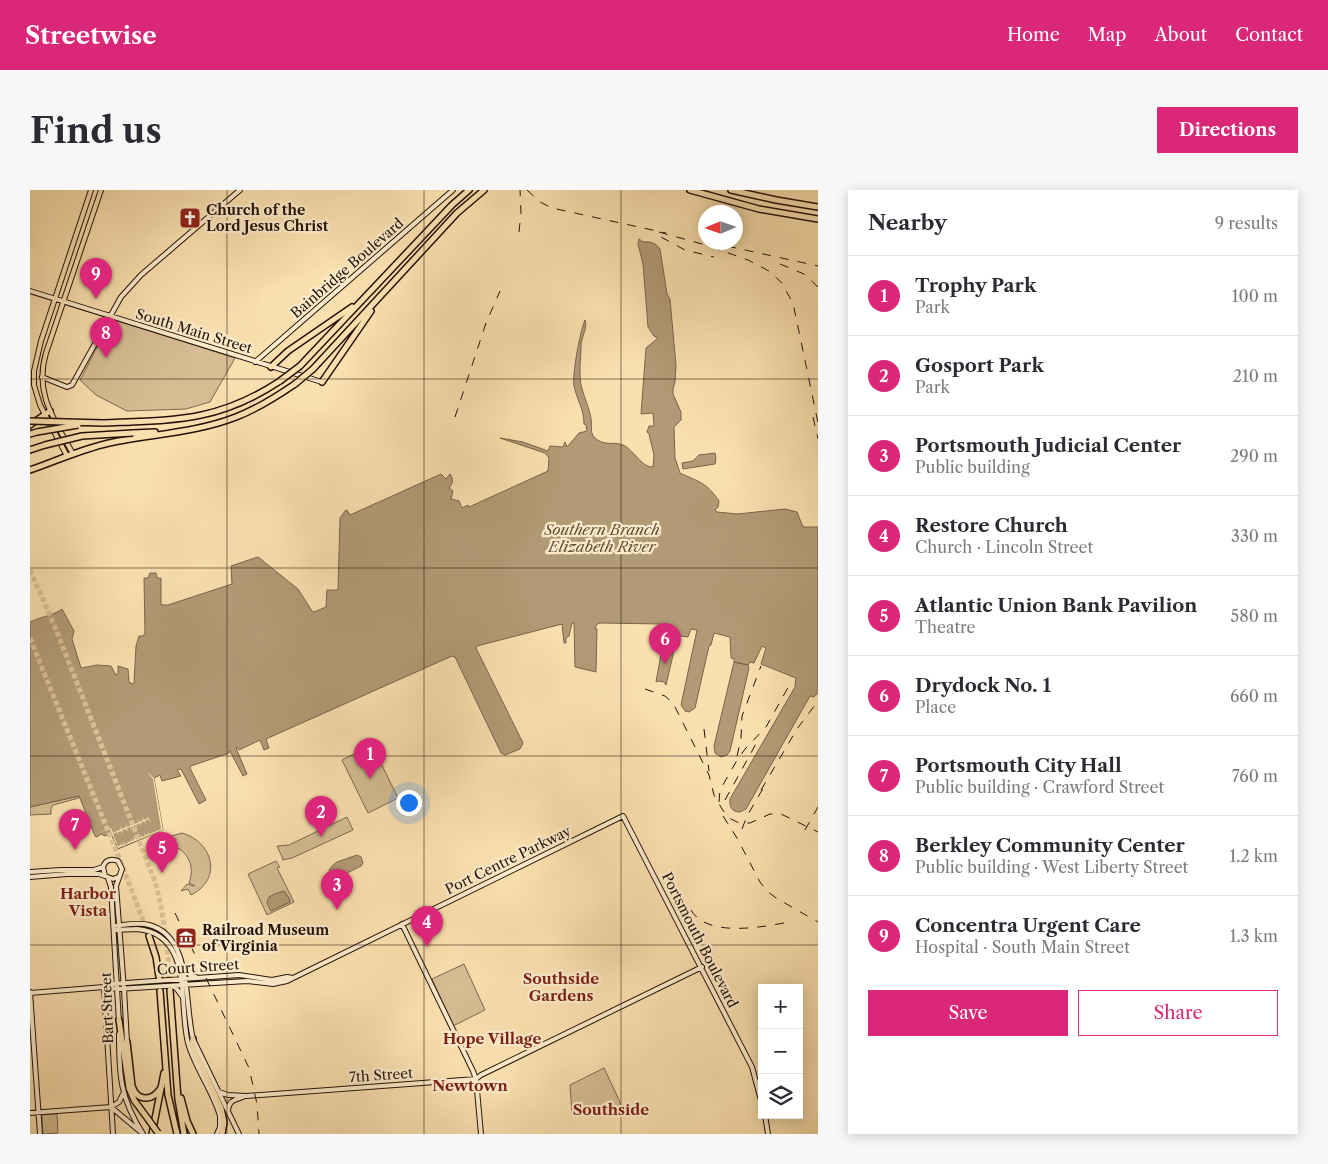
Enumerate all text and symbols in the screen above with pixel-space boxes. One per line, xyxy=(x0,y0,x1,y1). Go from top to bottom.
text: Streetwise xyxy=(25,21,157,50)
text: Home xyxy=(1007,24,1060,46)
text: Map xyxy=(1088,24,1126,46)
text: About xyxy=(1154,24,1207,46)
text: Contact xyxy=(1235,24,1303,46)
button: Directions xyxy=(1157,107,1298,153)
text: Find us xyxy=(30,109,162,152)
place label: Church of the Lord Jesus Christ xyxy=(206,201,329,235)
north arrow xyxy=(698,205,743,250)
church icon: Church of the Lord Jesus Christ xyxy=(178,206,202,230)
text: Nearby xyxy=(868,210,947,235)
text: 9 results xyxy=(1215,213,1278,233)
street label: Bainbridge Boulevard xyxy=(287,214,407,322)
pin: 9 xyxy=(80,258,112,299)
text: Trophy Park xyxy=(915,274,1036,297)
text: 1 xyxy=(880,286,888,306)
text: 100 m xyxy=(1232,286,1278,306)
text: Park xyxy=(915,297,950,317)
street label: South Main Street xyxy=(134,305,254,357)
pin: 8 xyxy=(90,317,122,358)
text: Gosport Park xyxy=(915,354,1044,377)
text: 2 xyxy=(879,366,889,386)
text: 210 m xyxy=(1233,366,1278,386)
text: Park xyxy=(915,377,950,397)
text: Portsmouth Judicial Center xyxy=(915,434,1181,457)
text: 3 xyxy=(879,446,889,466)
text: 290 m xyxy=(1230,446,1278,466)
text: Public building xyxy=(915,457,1030,477)
text: Restore Church xyxy=(915,514,1068,537)
water label: Southern Branch Elizabeth River xyxy=(543,520,660,556)
text: 4 xyxy=(879,526,889,546)
text: 330 m xyxy=(1231,526,1278,546)
text: Church · Lincoln Street xyxy=(915,537,1093,557)
text: Atlantic Union Bank Pavilion xyxy=(915,594,1197,617)
text: 5 xyxy=(880,606,888,626)
text: 580 m xyxy=(1231,606,1278,626)
text: Theatre xyxy=(915,617,976,637)
pin: 6 xyxy=(649,623,681,664)
text: Drydock No. 1 xyxy=(915,674,1051,697)
text: 6 xyxy=(879,686,889,706)
text: 660 m xyxy=(1230,686,1278,706)
text: Place xyxy=(915,697,956,717)
pin: 1 xyxy=(354,738,386,779)
text: Portsmouth City Hall xyxy=(915,754,1122,777)
text: 7 xyxy=(880,766,888,786)
text: 760 m xyxy=(1232,766,1278,786)
text: Public building · Crawford Street xyxy=(915,777,1164,797)
your location xyxy=(396,790,422,816)
pin: 2 xyxy=(305,796,337,837)
pin: 7 xyxy=(59,809,91,850)
street label: Port Centre Parkway xyxy=(442,822,574,898)
pin: 5 xyxy=(146,832,178,873)
text: Berkley Community Center xyxy=(915,834,1185,857)
text: 8 xyxy=(879,846,889,866)
text: 1.2 km xyxy=(1229,846,1278,866)
text: Public building · West Liberty Street xyxy=(915,857,1188,877)
pin: 3 xyxy=(321,869,353,910)
street label: Portsmouth Boulevard xyxy=(658,869,742,1011)
district label: Harbor Vista xyxy=(60,884,117,920)
pin: 4 xyxy=(411,906,443,947)
text: Concentra Urgent Care xyxy=(915,914,1141,937)
place label: Railroad Museum of Virginia xyxy=(202,921,329,955)
museum icon: Railroad Museum of Virginia xyxy=(174,926,198,950)
text: 9 xyxy=(879,926,889,946)
text: 1.3 km xyxy=(1230,926,1278,946)
text: Hospital · South Main Street xyxy=(915,937,1130,957)
street label: Court Street xyxy=(156,955,240,979)
district label: Southside Gardens xyxy=(523,969,599,1005)
street label: Bart Street xyxy=(97,972,117,1044)
map controls xyxy=(758,984,803,1119)
button: + xyxy=(758,984,803,1029)
button: Save xyxy=(868,990,1068,1036)
button: Share xyxy=(1078,990,1278,1036)
district label: Hope Village xyxy=(443,1029,541,1048)
button: − xyxy=(758,1029,803,1074)
street label: 7th Street xyxy=(348,1064,414,1086)
button: layers xyxy=(758,1074,803,1119)
district label: Newtown xyxy=(432,1076,508,1095)
district label: Southside xyxy=(573,1100,649,1119)

